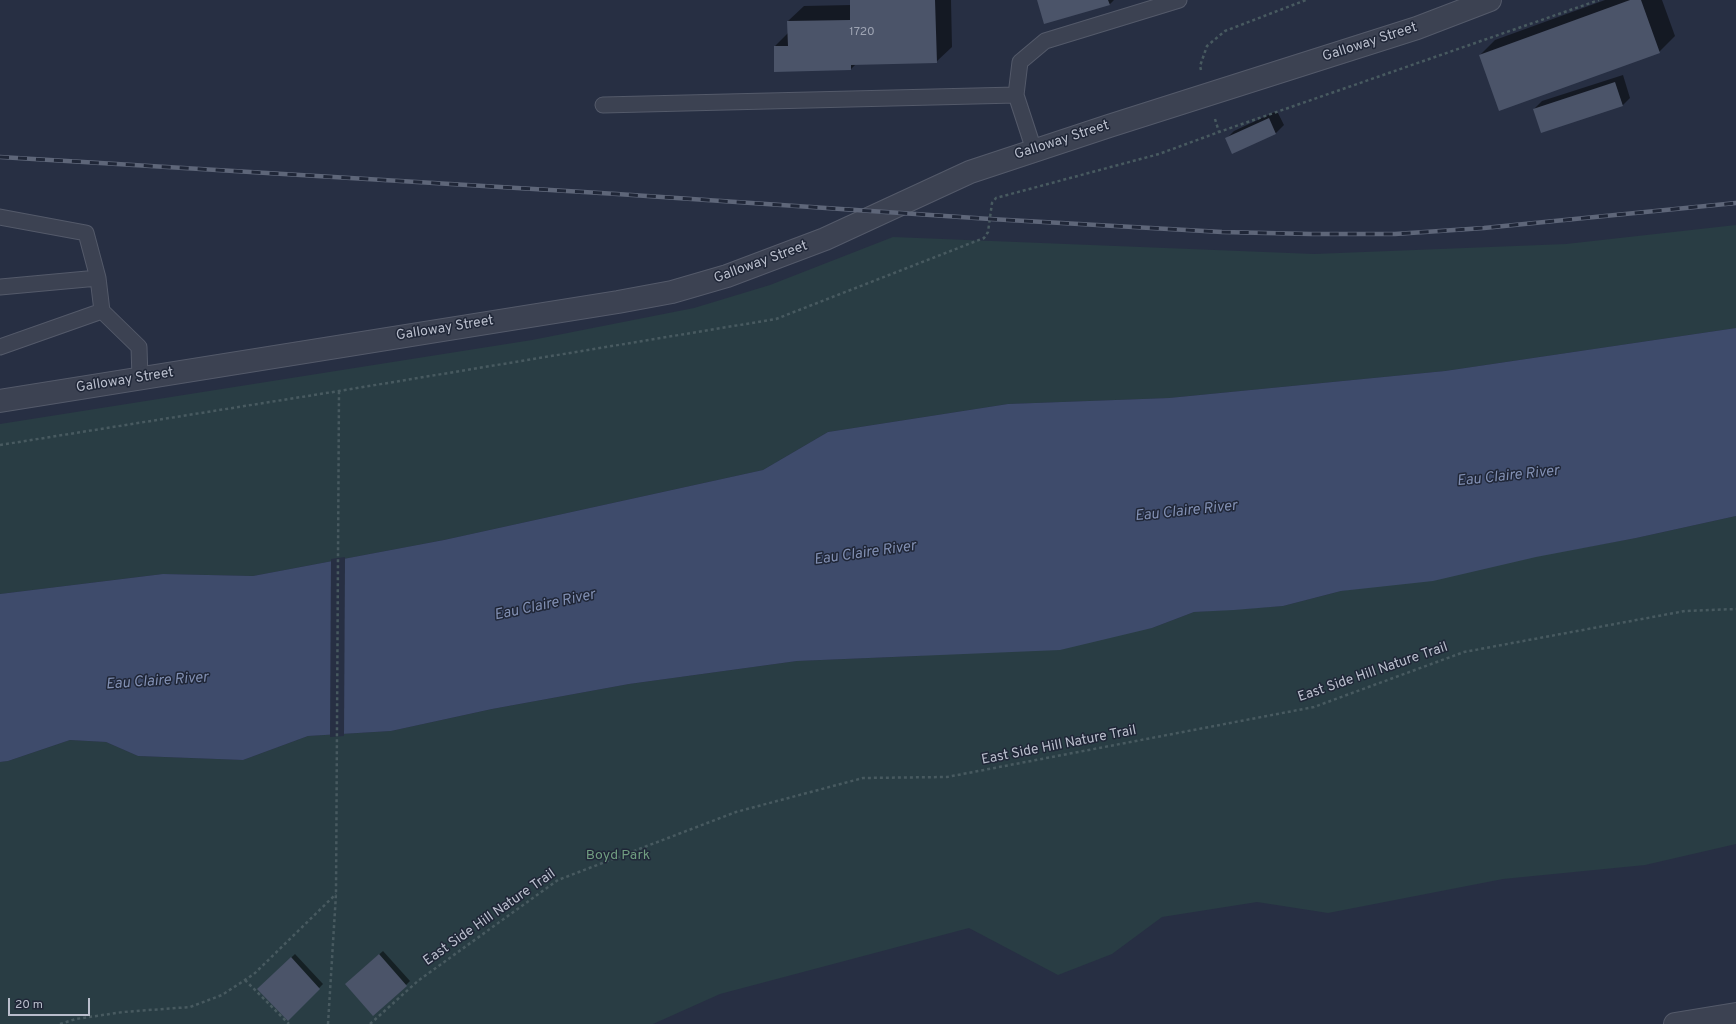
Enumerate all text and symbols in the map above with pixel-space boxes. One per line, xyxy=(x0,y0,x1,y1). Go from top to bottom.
street label: Galloway Street xyxy=(1321,20,1419,66)
house number: 1720 xyxy=(849,26,875,40)
street label: Galloway Street xyxy=(1013,118,1111,164)
street label: Galloway Street xyxy=(712,238,810,288)
street label: Galloway Street xyxy=(395,313,495,345)
street label: Galloway Street xyxy=(75,365,175,397)
water label: Eau Claire River xyxy=(1456,463,1560,491)
water label: Eau Claire River xyxy=(1134,498,1238,526)
water label: Eau Claire River xyxy=(813,538,917,570)
water label: Eau Claire River xyxy=(493,587,597,625)
street label: East Side Hill Nature Trail xyxy=(1296,639,1450,707)
water label: Eau Claire River xyxy=(105,669,209,695)
street label: East Side Hill Nature Trail xyxy=(980,723,1138,769)
park label: Boyd Park xyxy=(586,848,650,864)
street label: East Side Hill Nature Trail xyxy=(421,866,559,970)
scale bar xyxy=(10,990,92,1016)
text: 20 m xyxy=(15,997,43,1013)

